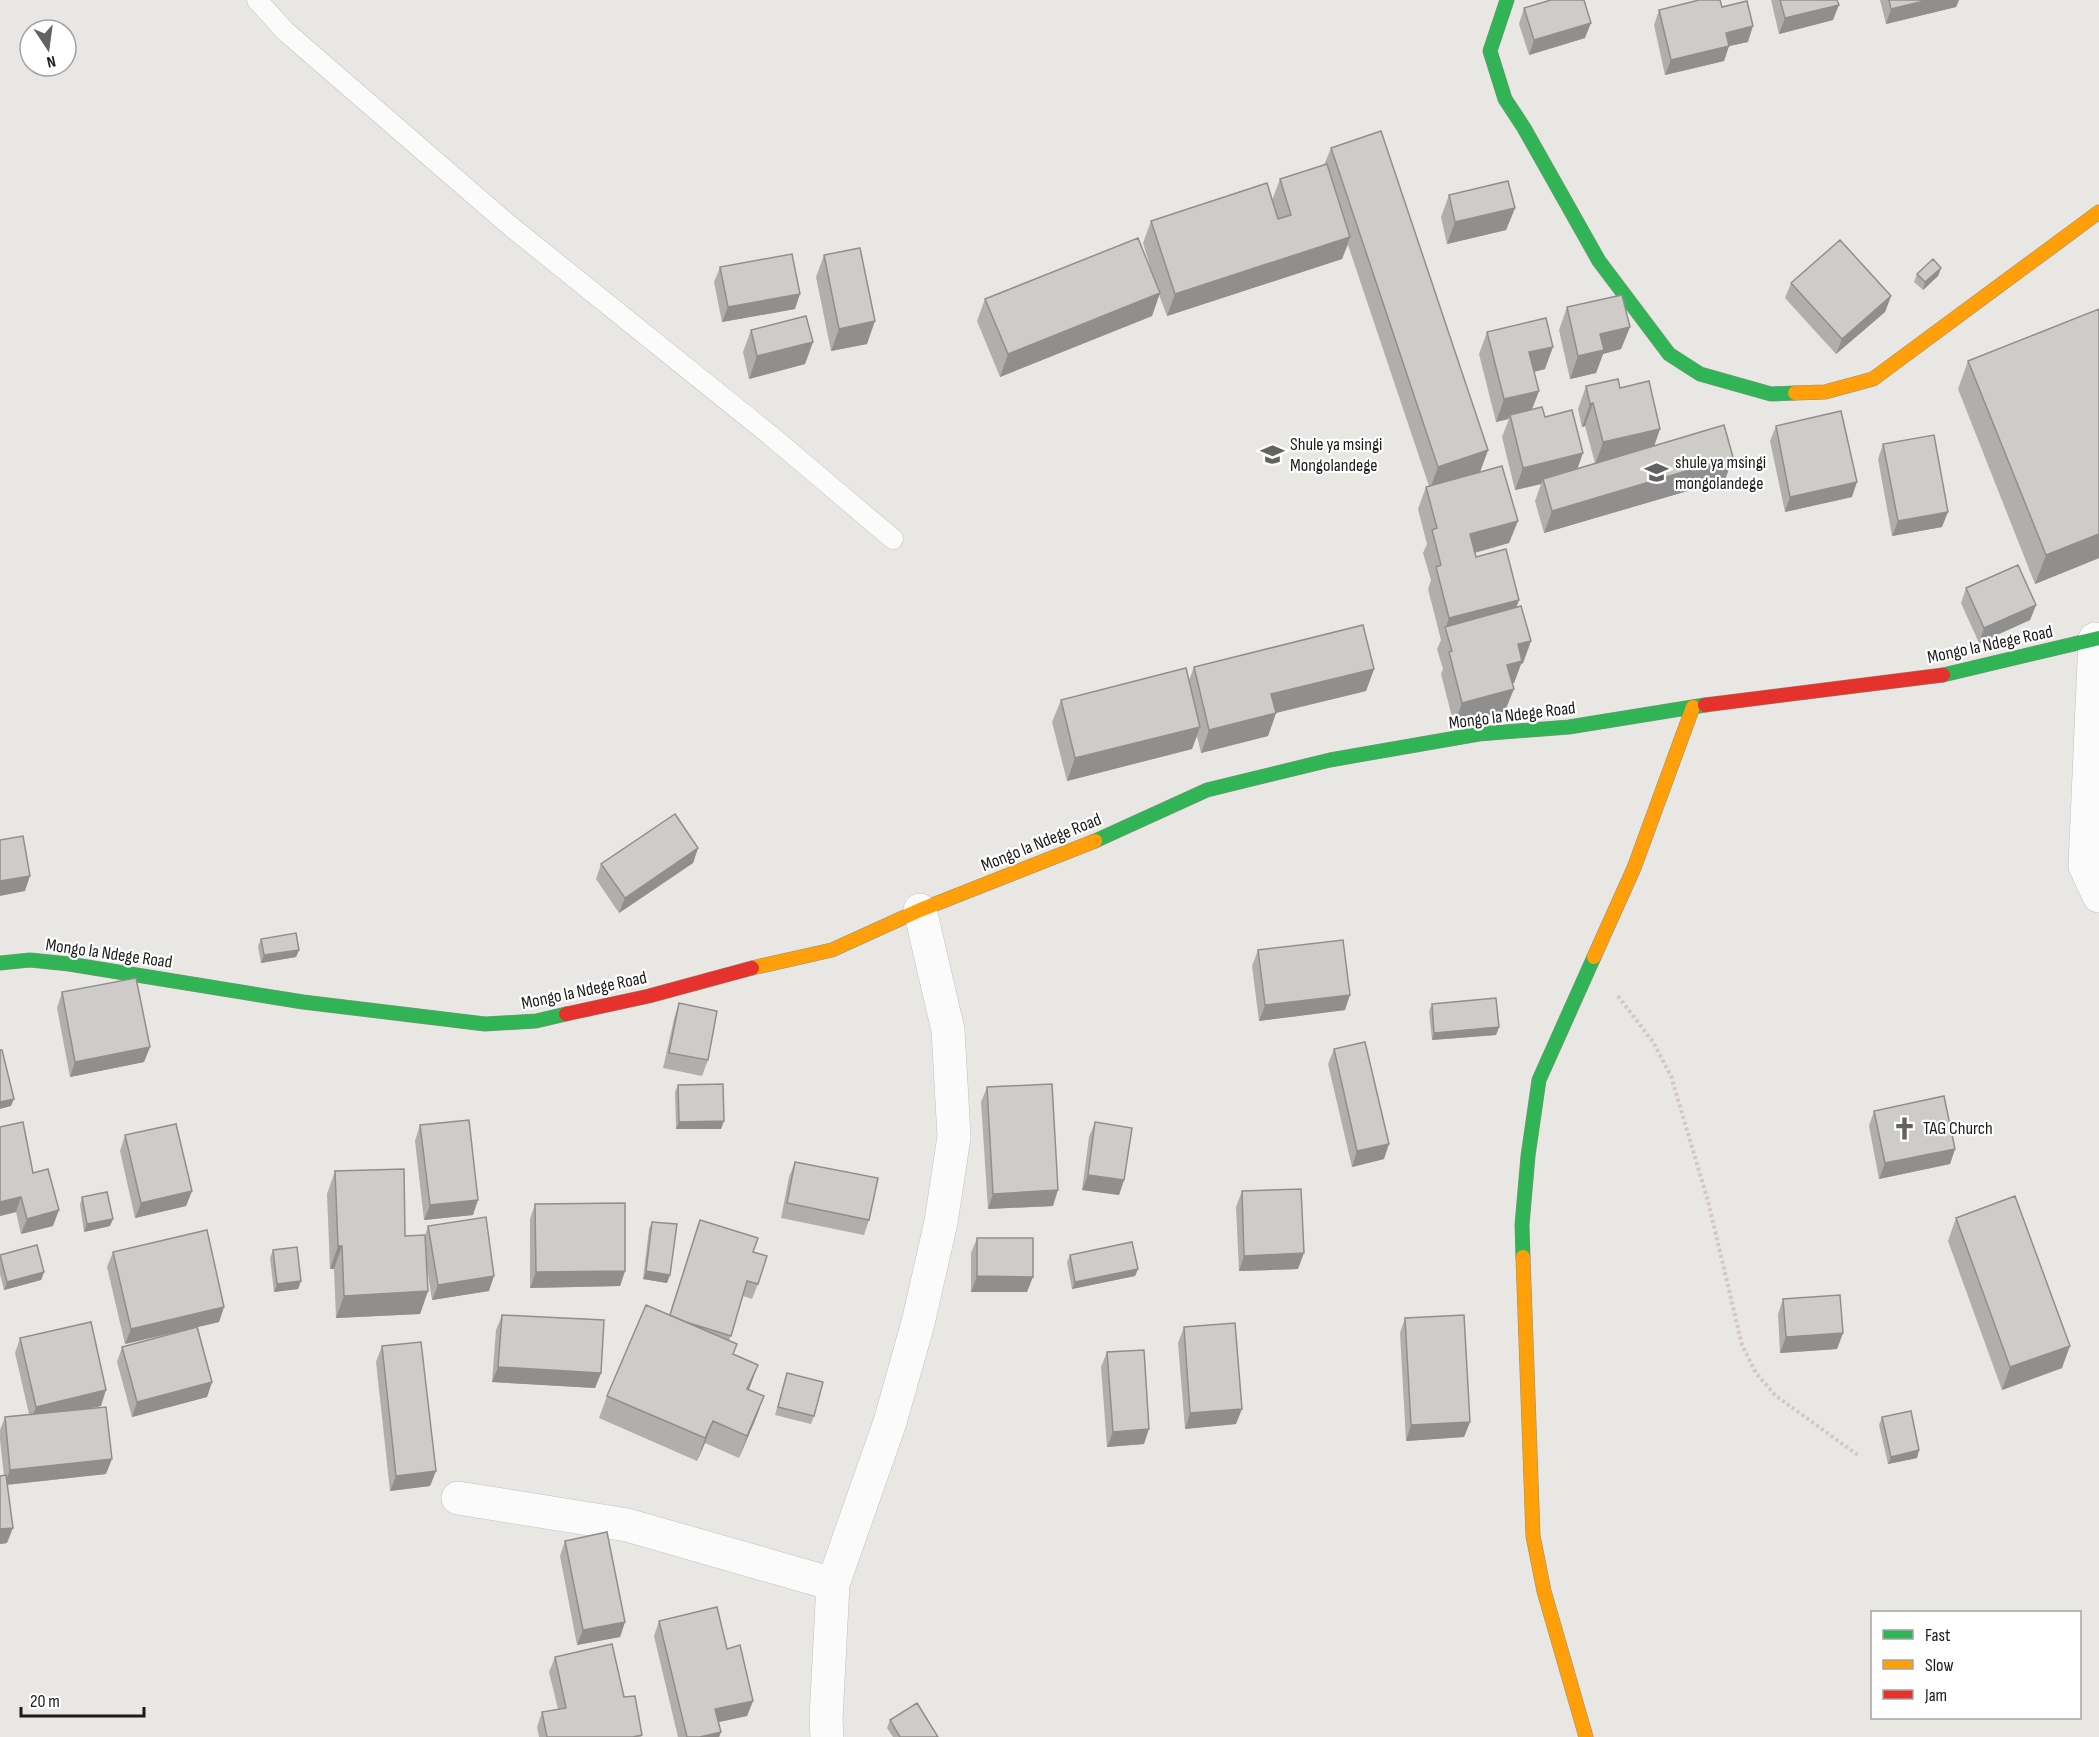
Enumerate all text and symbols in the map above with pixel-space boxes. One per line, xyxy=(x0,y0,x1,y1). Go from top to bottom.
north arrow xyxy=(18,18,78,78)
text: N xyxy=(45,51,57,71)
place label: Shule ya msingi Mongolandege xyxy=(1290,434,1382,476)
school or university icon: Shule ya msingi Mongolandege xyxy=(1259,441,1285,467)
place label: shule ya msingi mongolandege xyxy=(1675,452,1766,494)
school or university icon: shule ya msingi mongolandege xyxy=(1644,459,1670,485)
street label: Mongo la Ndege Road xyxy=(1926,621,2055,668)
street label: Mongo la Ndege Road xyxy=(1447,697,1577,734)
street label: Mongo la Ndege Road xyxy=(978,809,1104,876)
street label: Mongo la Ndege Road xyxy=(44,934,174,973)
street label: Mongo la Ndege Road xyxy=(520,967,649,1014)
church icon: TAG Church xyxy=(1892,1115,1918,1141)
place label: TAG Church xyxy=(1923,1118,1993,1139)
legend xyxy=(1871,1611,2081,1719)
text: Fast xyxy=(1925,1625,1951,1646)
text: Slow xyxy=(1925,1655,1954,1676)
scale bar xyxy=(21,1680,144,1718)
text: Jam xyxy=(1924,1685,1947,1706)
text: 20 m xyxy=(30,1691,60,1712)

